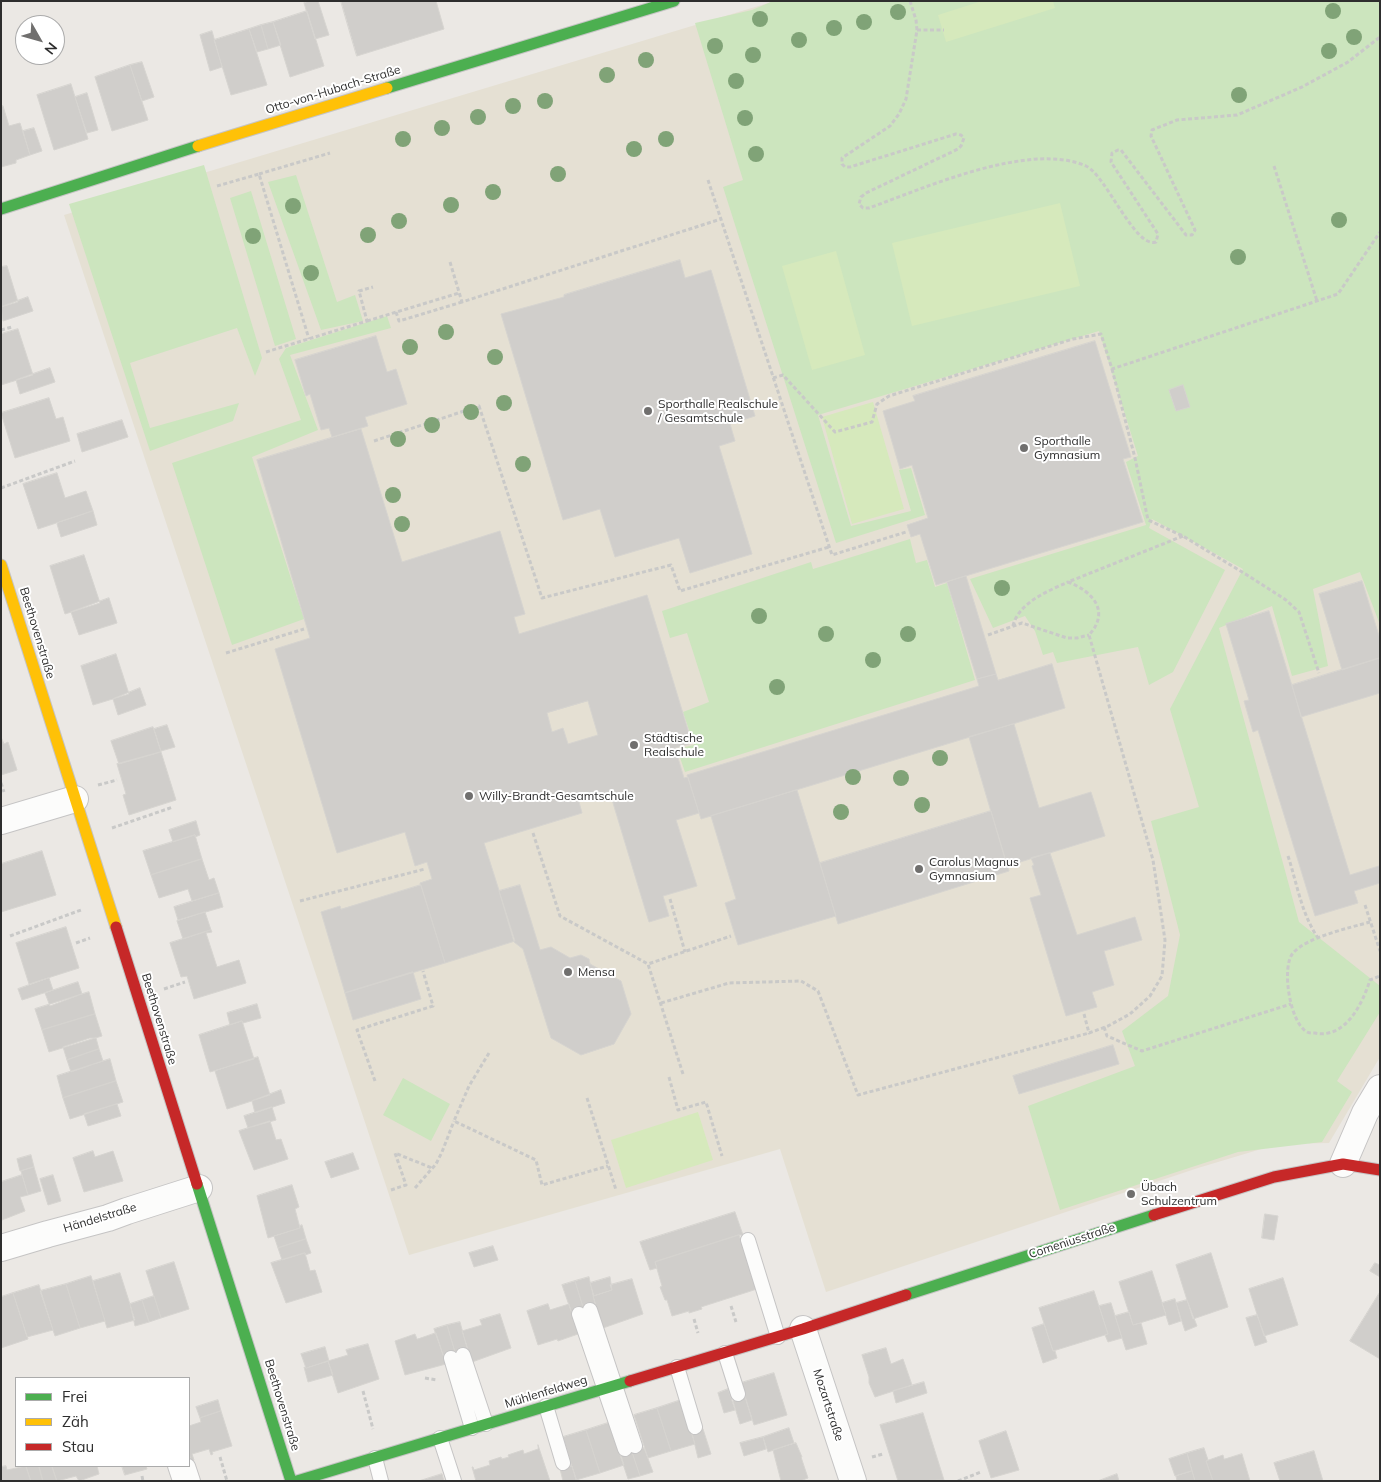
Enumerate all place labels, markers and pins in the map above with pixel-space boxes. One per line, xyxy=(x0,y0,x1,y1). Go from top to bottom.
place label: Sporthalle Realschule / Gesamtschule xyxy=(658,397,778,425)
marker: Sporthalle Realschule / Gesamtschule xyxy=(642,405,654,417)
place label: Sporthalle Gymnasium xyxy=(1034,434,1100,462)
marker: Sporthalle Gymnasium xyxy=(1018,442,1030,454)
place label: Städtische Realschule xyxy=(644,731,704,759)
marker: Städtische Realschule xyxy=(628,739,640,751)
place label: Willy-Brandt-Gesamtschule xyxy=(479,789,634,803)
marker: Willy-Brandt-Gesamtschule xyxy=(463,790,475,802)
place label: Carolus Magnus Gymnasium xyxy=(929,855,1019,883)
marker: Carolus Magnus Gymnasium xyxy=(913,863,925,875)
place label: Mensa xyxy=(578,965,615,979)
marker: Mensa xyxy=(562,966,574,978)
place label: Übach Schulzentrum xyxy=(1141,1180,1217,1208)
marker: Übach Schulzentrum xyxy=(1125,1188,1137,1200)

